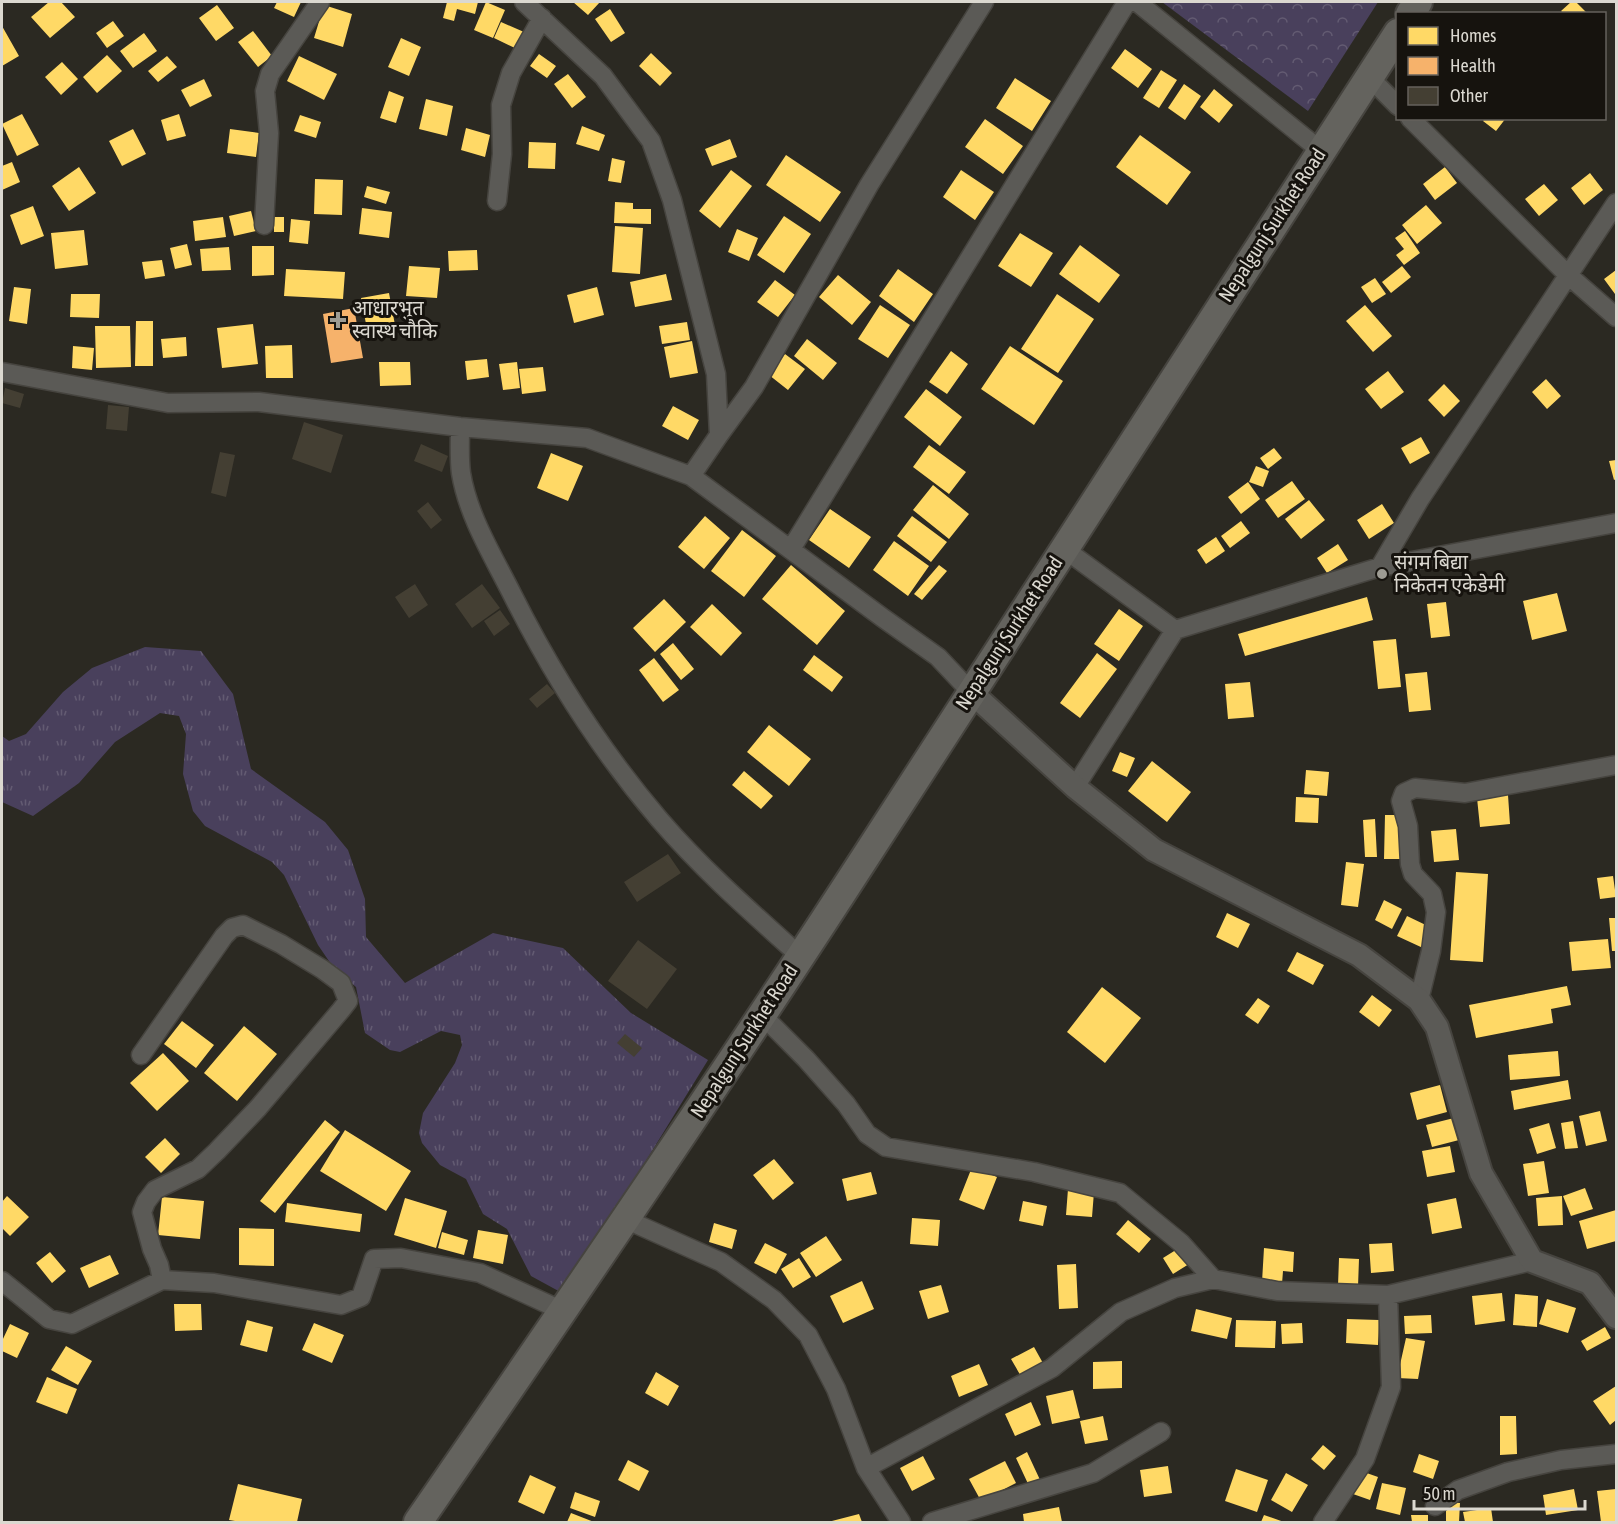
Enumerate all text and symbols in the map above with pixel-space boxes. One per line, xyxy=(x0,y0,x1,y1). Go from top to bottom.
legend xyxy=(1396,12,1606,120)
text: Homes xyxy=(1450,25,1496,46)
text: Health xyxy=(1450,55,1496,76)
text: Other xyxy=(1450,85,1489,106)
street label: Nepalgunj Surkhet Road xyxy=(1213,144,1330,306)
place label: आधारभुत स्वास्थ चौकि xyxy=(352,296,438,342)
marker: आधारभुत स्वास्थ चौकि xyxy=(329,311,347,329)
place label: संगम बिद्या निकेतन एकेडेमी xyxy=(1394,550,1506,596)
street label: Nepalgunj Surkhet Road xyxy=(950,552,1067,714)
marker: संगम बिद्या निकेतन एकेडेमी xyxy=(1375,567,1389,581)
street label: Nepalgunj Surkhet Road xyxy=(685,960,802,1122)
scale bar xyxy=(1414,1473,1585,1511)
text: 50 m xyxy=(1423,1483,1455,1504)

